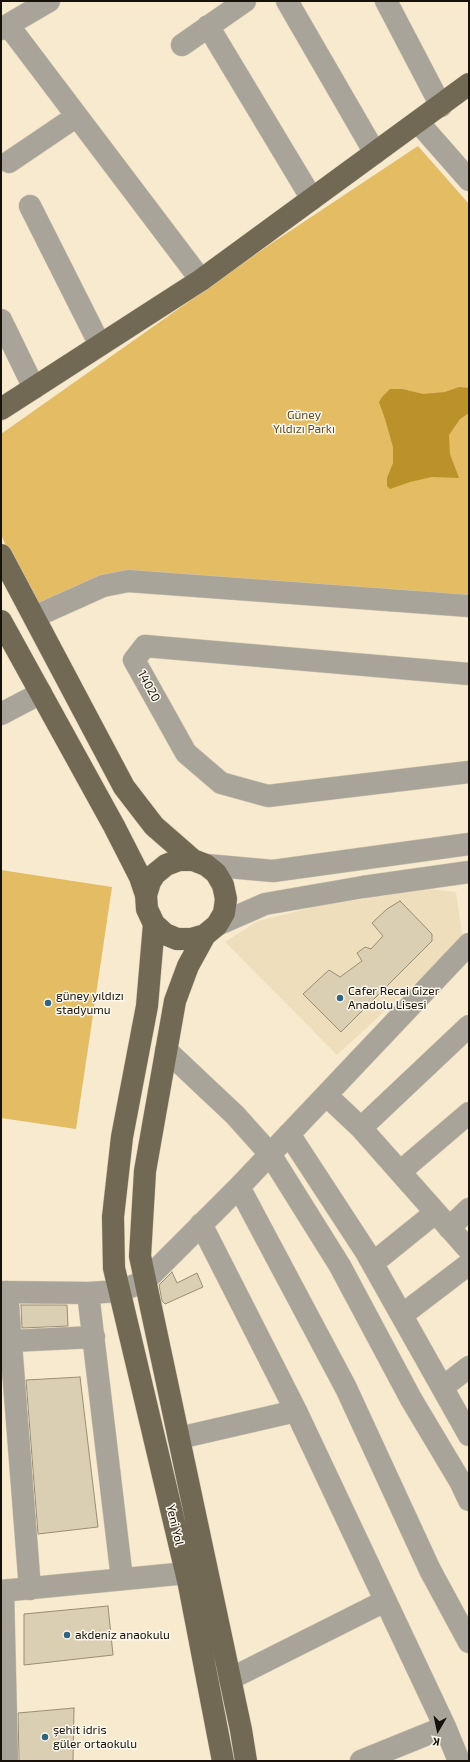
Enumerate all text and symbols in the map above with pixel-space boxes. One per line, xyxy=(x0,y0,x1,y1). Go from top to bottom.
park label: Güney Yıldızı Parkı xyxy=(273,408,335,436)
street label: 14020 xyxy=(135,668,163,704)
place label: Cafer Recai Gizer Anadolu Lisesi xyxy=(348,984,440,1012)
place label: güney yıldızı stadyumu xyxy=(56,989,124,1017)
marker: Cafer Recai Gizer Anadolu Lisesi xyxy=(335,993,345,1003)
marker: güney yıldızı stadyumu xyxy=(43,998,53,1008)
street label: Yeni Yol xyxy=(163,1503,187,1547)
place label: akdeniz anaokulu xyxy=(75,1628,170,1642)
marker: akdeniz anaokulu xyxy=(62,1630,72,1640)
north arrow xyxy=(418,1710,458,1750)
place label: şehit idris güler ortaokulu xyxy=(53,1723,137,1751)
marker: şehit idris güler ortaokulu xyxy=(40,1732,50,1742)
text: K xyxy=(432,1735,441,1749)

